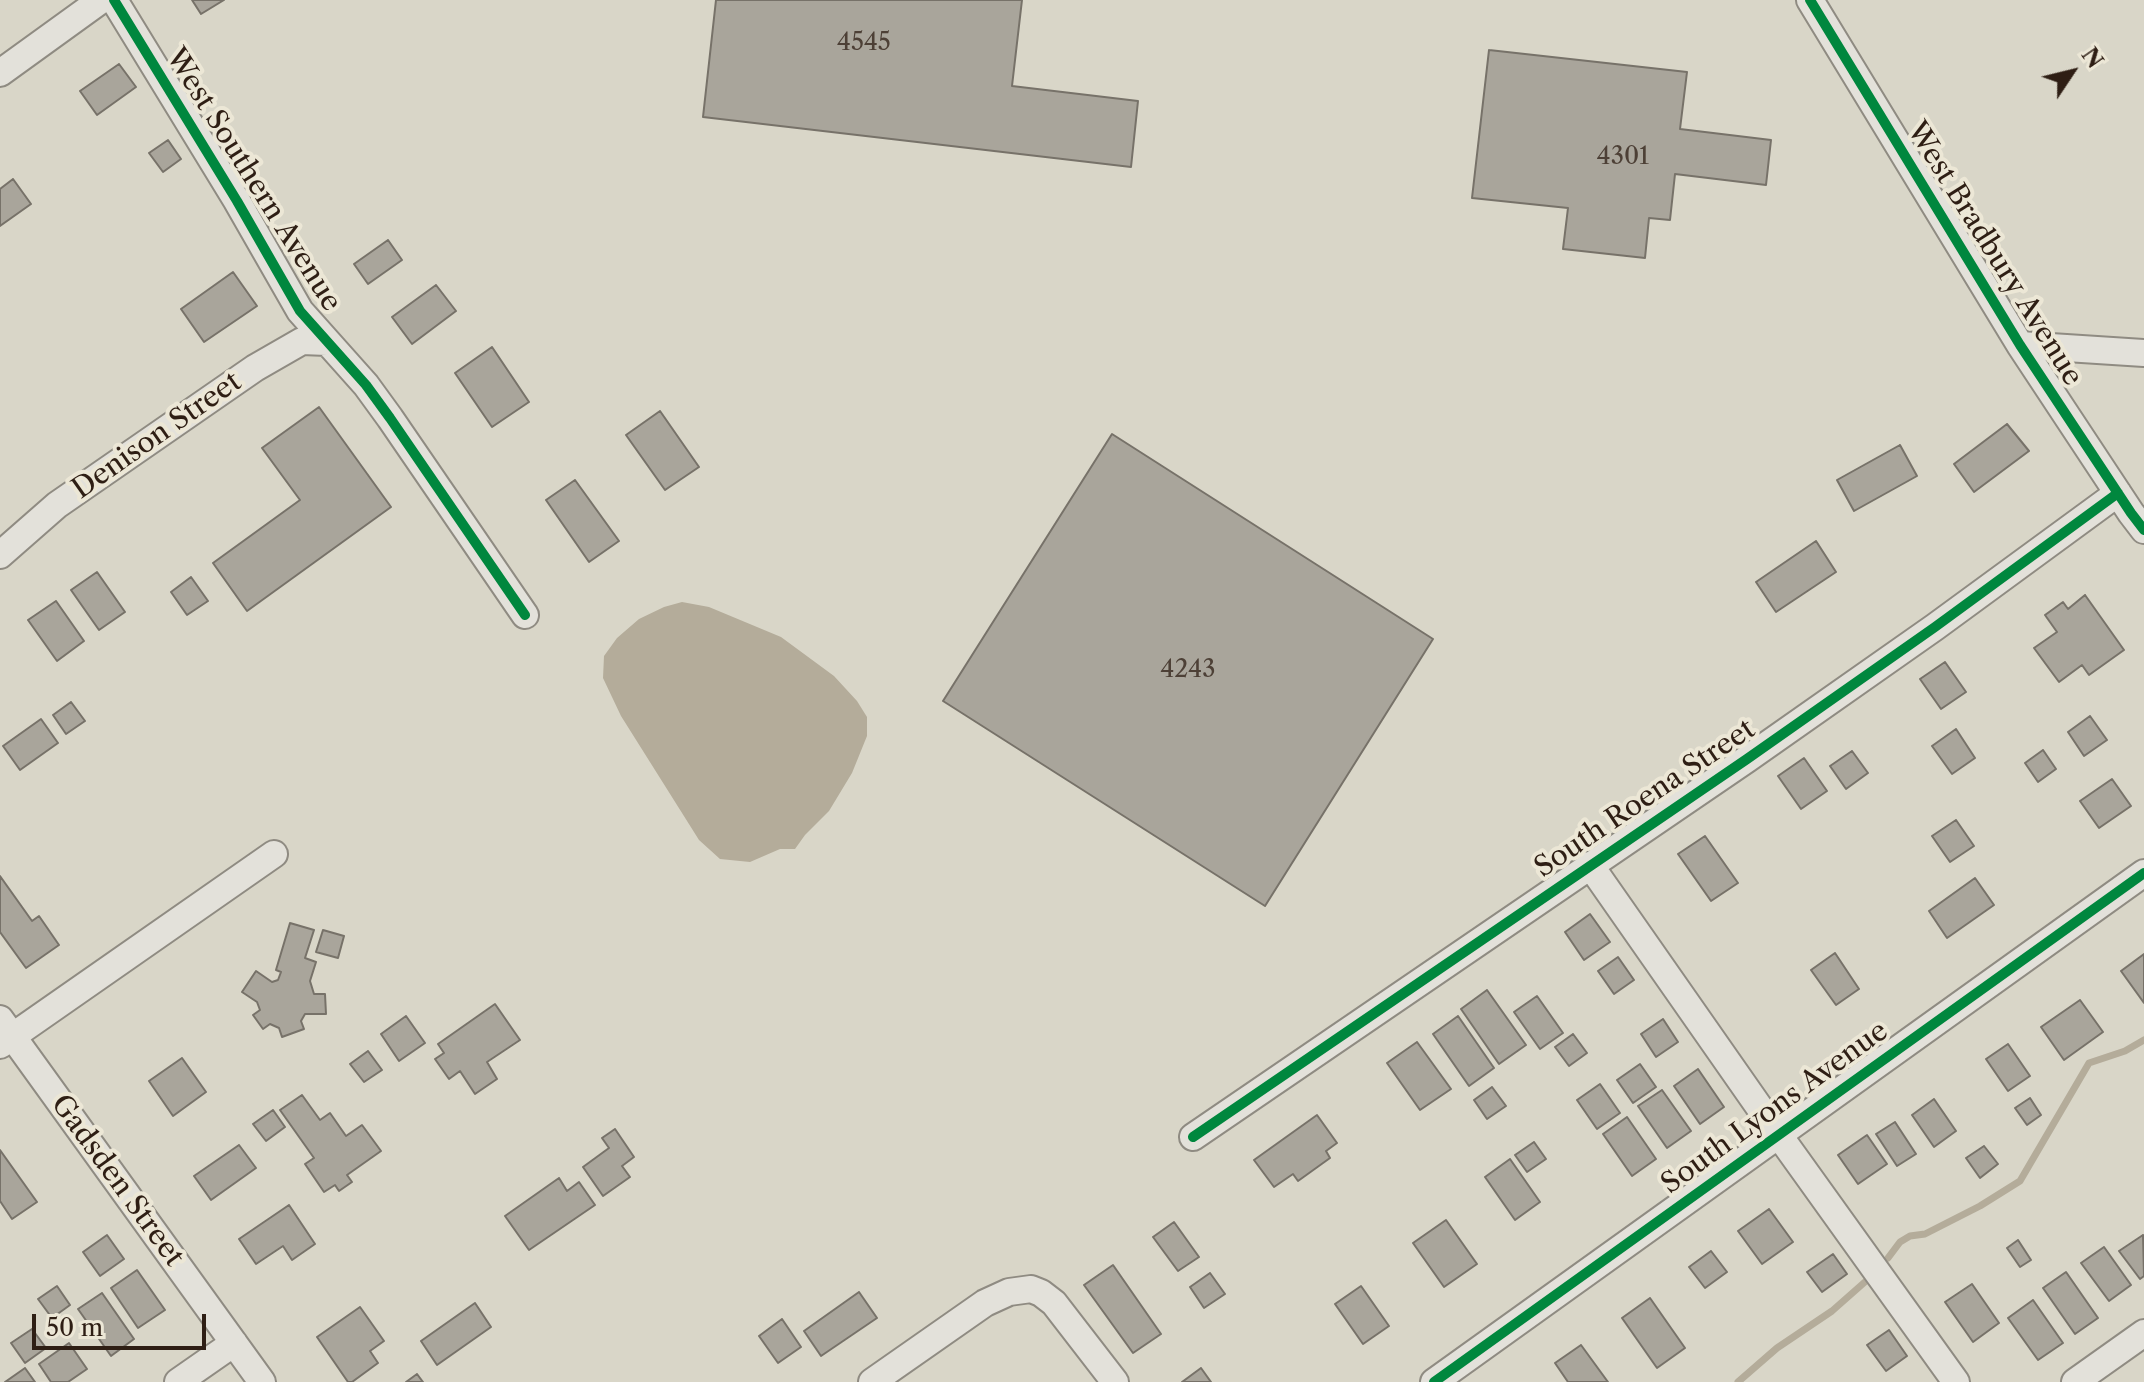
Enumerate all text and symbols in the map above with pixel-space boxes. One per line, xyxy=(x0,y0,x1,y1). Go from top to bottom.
house number: 4545 xyxy=(837,29,891,57)
north arrow xyxy=(2032,32,2112,112)
street label: West Southern Avenue xyxy=(158,42,348,318)
text: N xyxy=(2076,42,2109,74)
street label: West Bradbury Avenue xyxy=(1899,116,2089,392)
house number: 4301 xyxy=(1597,143,1649,171)
street label: Denison Street xyxy=(66,365,248,507)
house number: 4243 xyxy=(1161,656,1215,684)
street label: South Roena Street xyxy=(1529,713,1761,885)
street label: South Lyons Avenue xyxy=(1655,1015,1895,1201)
street label: Gadsden Street xyxy=(44,1089,190,1273)
scale bar xyxy=(36,1298,210,1348)
text: 50 m xyxy=(46,1313,103,1342)

